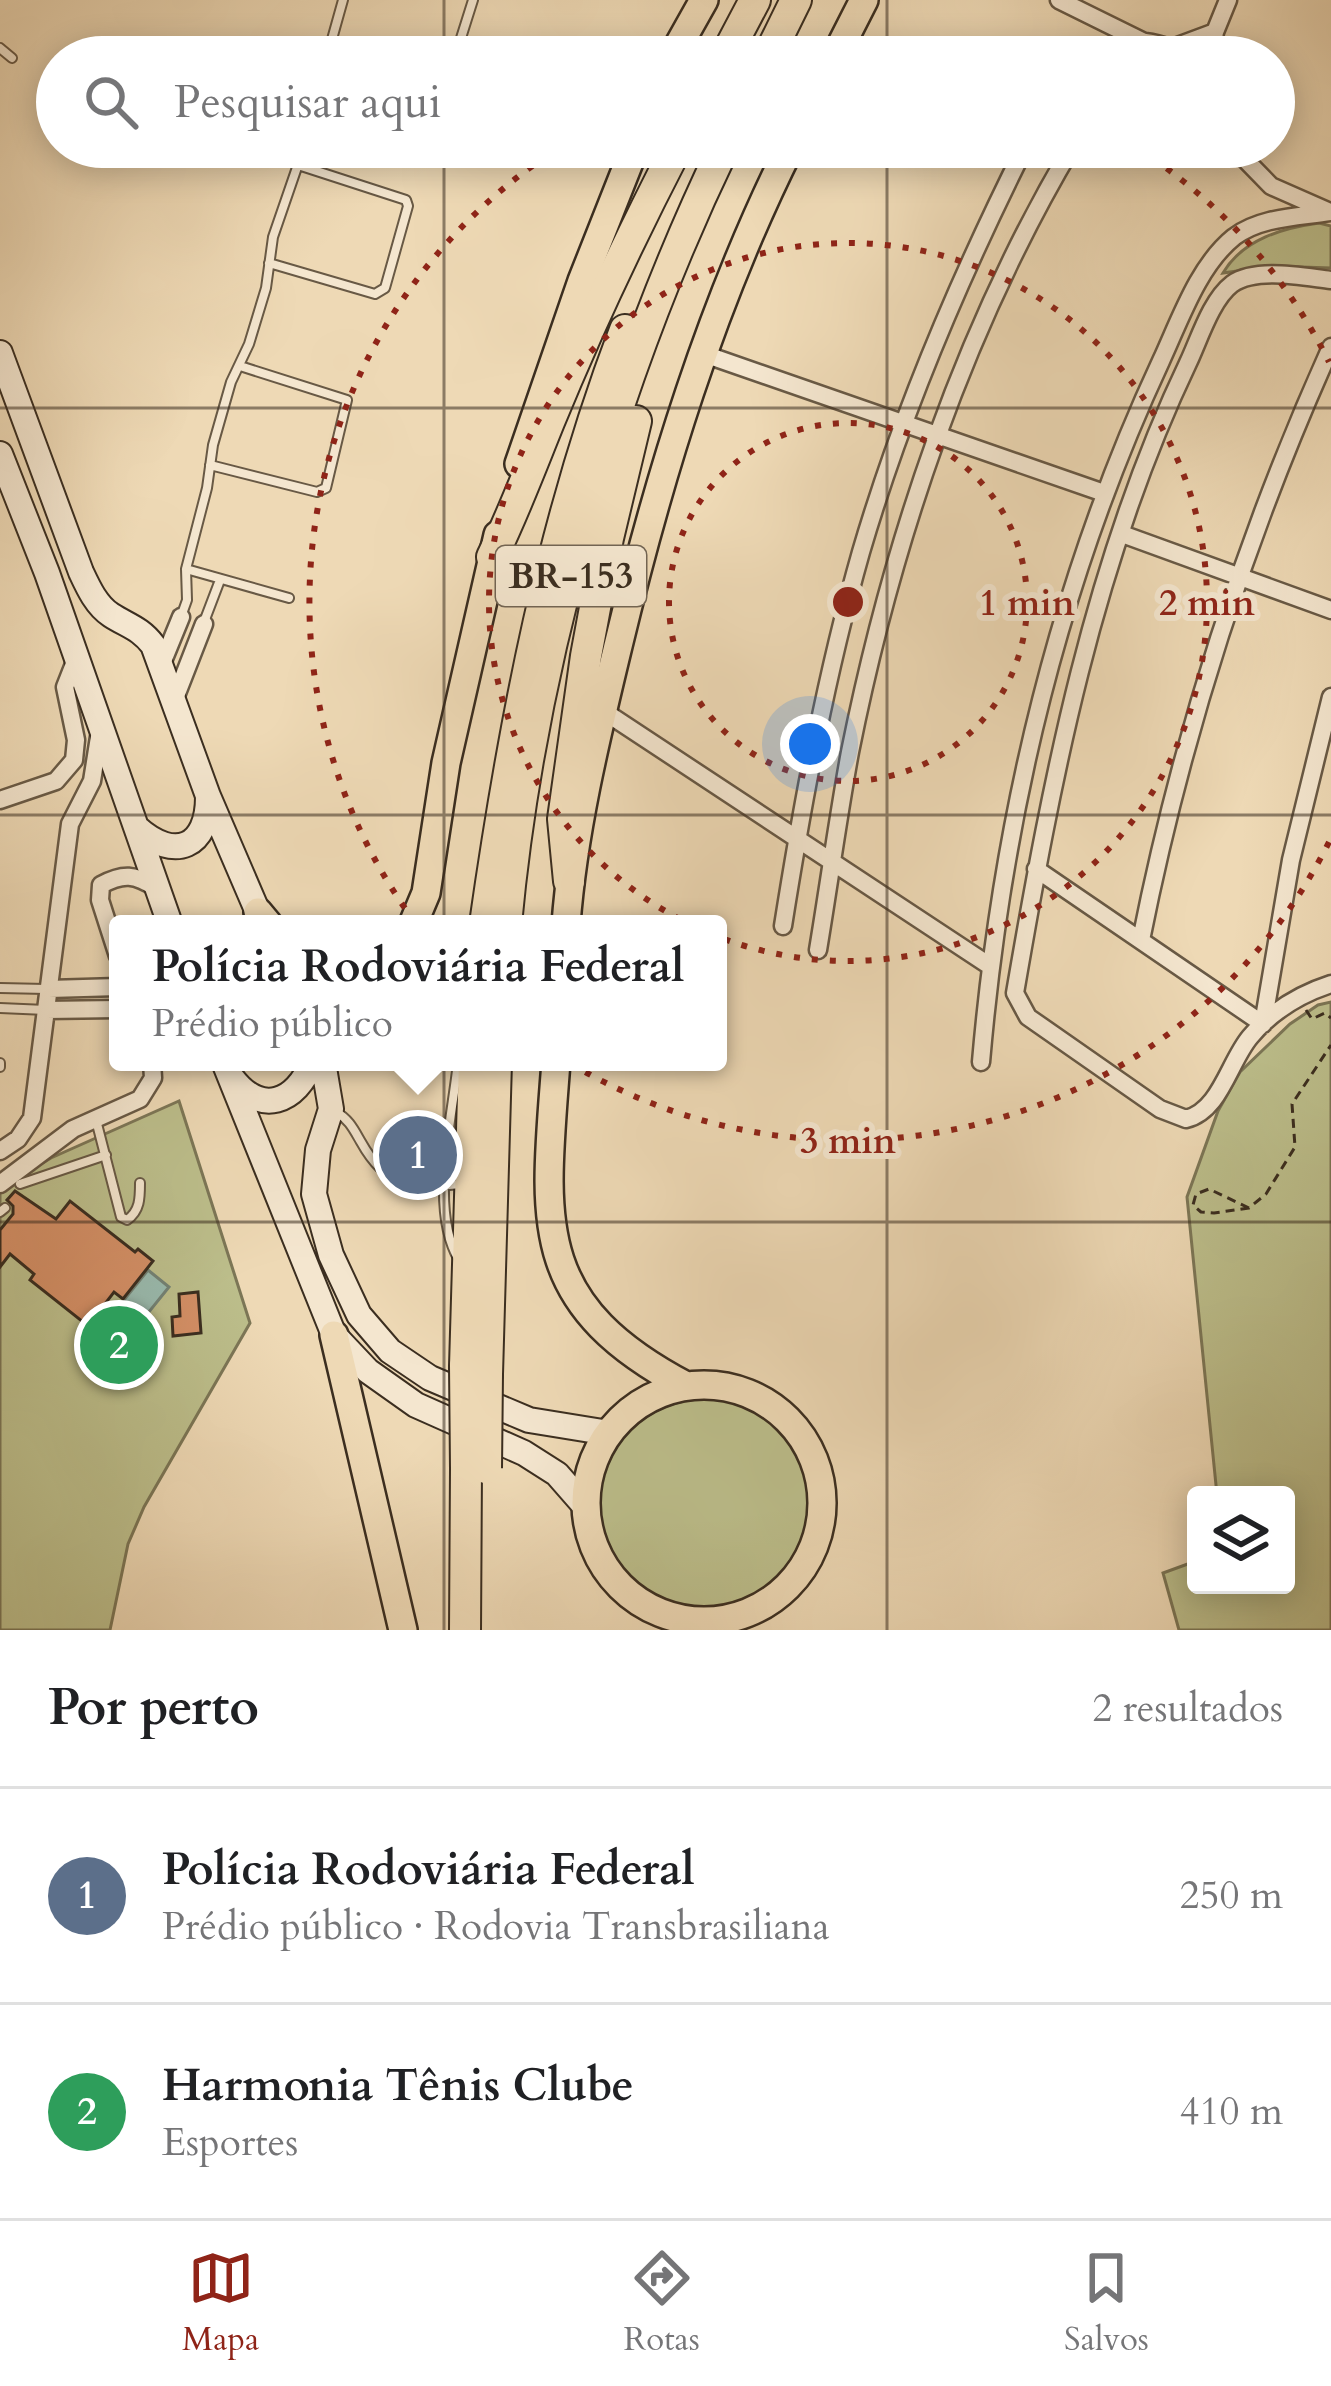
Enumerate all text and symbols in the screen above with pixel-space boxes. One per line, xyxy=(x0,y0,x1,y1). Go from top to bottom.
search box xyxy=(36,36,1295,168)
icon: search xyxy=(78,69,144,135)
text: Pesquisar aqui xyxy=(174,72,441,133)
road number: BR-153 xyxy=(496,546,646,606)
text: 1 min xyxy=(979,579,1075,628)
text: 2 min xyxy=(1159,579,1255,628)
centre of rings xyxy=(827,581,869,623)
your location xyxy=(780,714,840,774)
popup xyxy=(109,915,727,1071)
text: Polícia Rodoviária Federal xyxy=(152,936,684,997)
text: Prédio público xyxy=(152,997,393,1050)
pin: 1 xyxy=(379,1110,457,1200)
text: 3 min xyxy=(800,1117,896,1166)
pin: 2 xyxy=(80,1300,158,1390)
map controls xyxy=(1187,1486,1295,1594)
button: layers xyxy=(1187,1486,1295,1594)
text: Por perto xyxy=(48,1673,259,1743)
text: 2 resultados xyxy=(1092,1682,1283,1735)
text: Polícia Rodoviária Federal xyxy=(162,1839,695,1900)
text: 1 xyxy=(77,1869,97,1922)
text: 250 m xyxy=(1180,1869,1283,1922)
text: Prédio público · Rodovia Transbrasiliana xyxy=(162,1900,830,1953)
text: Harmonia Tênis Clube xyxy=(162,2055,634,2116)
text: 2 xyxy=(77,2085,97,2138)
text: 410 m xyxy=(1180,2085,1283,2138)
text: Esportes xyxy=(162,2116,298,2169)
tab: Mapa xyxy=(182,2245,259,2362)
tab: Rotas xyxy=(623,2245,700,2362)
tab: Salvos xyxy=(1064,2245,1149,2362)

